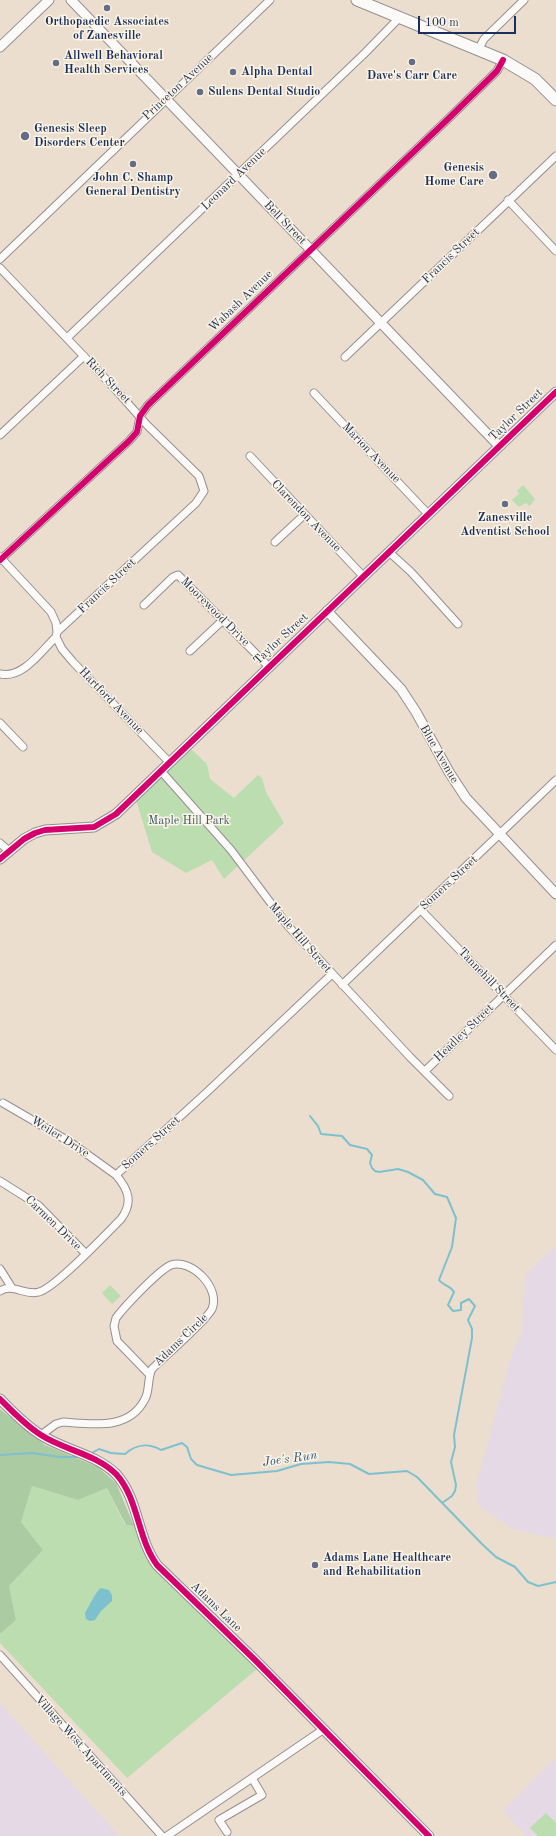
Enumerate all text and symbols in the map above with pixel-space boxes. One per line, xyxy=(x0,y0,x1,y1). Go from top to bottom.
marker: Orthopaedic Associates of Zanesville xyxy=(102,3,112,13)
scale bar xyxy=(420,8,518,34)
place label: Orthopaedic Associates of Zanesville xyxy=(45,15,169,43)
text: 100 m xyxy=(425,17,459,29)
place label: Allwell Behavioral Health Services xyxy=(64,49,163,77)
street label: Princeton Avenue xyxy=(140,50,216,124)
marker: Dave's Carr Care xyxy=(407,57,417,67)
marker: Allwell Behavioral Health Services xyxy=(51,58,61,68)
place label: Alpha Dental xyxy=(241,65,312,79)
marker: Alpha Dental xyxy=(228,67,238,77)
place label: Dave's Carr Care xyxy=(367,69,457,83)
place label: Sulens Dental Studio xyxy=(208,85,320,99)
marker: Sulens Dental Studio xyxy=(195,87,205,97)
place label: Genesis Sleep Disorders Center xyxy=(34,122,125,150)
marker: Genesis Sleep Disorders Center xyxy=(19,130,31,142)
street label: Leonard Avenue xyxy=(199,144,269,214)
marker: John C. Shamp General Dentistry xyxy=(128,159,138,169)
place label: Genesis Home Care xyxy=(425,161,484,189)
marker: Genesis Home Care xyxy=(487,169,499,181)
place label: John C. Shamp General Dentistry xyxy=(85,171,181,199)
street label: Bell Street xyxy=(261,198,309,248)
street label: Francis Street xyxy=(419,225,483,287)
street label: Wabash Avenue xyxy=(206,267,276,335)
street label: Rich Street xyxy=(82,355,134,407)
street label: Taylor Street xyxy=(486,386,546,444)
street label: Marion Avenue xyxy=(339,420,403,486)
street label: Clarendon Avenue xyxy=(268,477,344,555)
marker: Zanesville Adventist School xyxy=(500,499,510,509)
place label: Zanesville Adventist School xyxy=(460,511,550,539)
street label: Francis Street xyxy=(75,555,139,617)
street label: Moorewood Drive xyxy=(178,575,252,649)
street label: Taylor Street xyxy=(251,610,311,668)
street label: Hartford Avenue xyxy=(76,665,146,737)
street label: Blue Avenue xyxy=(417,722,461,786)
park label: Maple Hill Park xyxy=(148,814,230,828)
street label: Somers Street xyxy=(417,853,481,913)
street label: Maple Hill Street xyxy=(265,900,335,976)
street label: Tannehill Street xyxy=(455,945,523,1015)
street label: Headley Street xyxy=(431,1001,497,1065)
street label: Weiler Drive xyxy=(28,1113,92,1161)
street label: Somers Street xyxy=(119,1113,183,1173)
street label: Carmen Drive xyxy=(22,1193,84,1253)
street label: Adams Circle xyxy=(151,1311,211,1369)
water label: Joe's Run xyxy=(262,1447,318,1471)
place label: Adams Lane Healthcare and Rehabilitation xyxy=(323,1551,451,1579)
marker: Adams Lane Healthcare and Rehabilitation xyxy=(310,1560,320,1570)
street label: Adams Lane xyxy=(187,1579,245,1635)
street label: Village West Apartments xyxy=(32,1692,130,1800)

